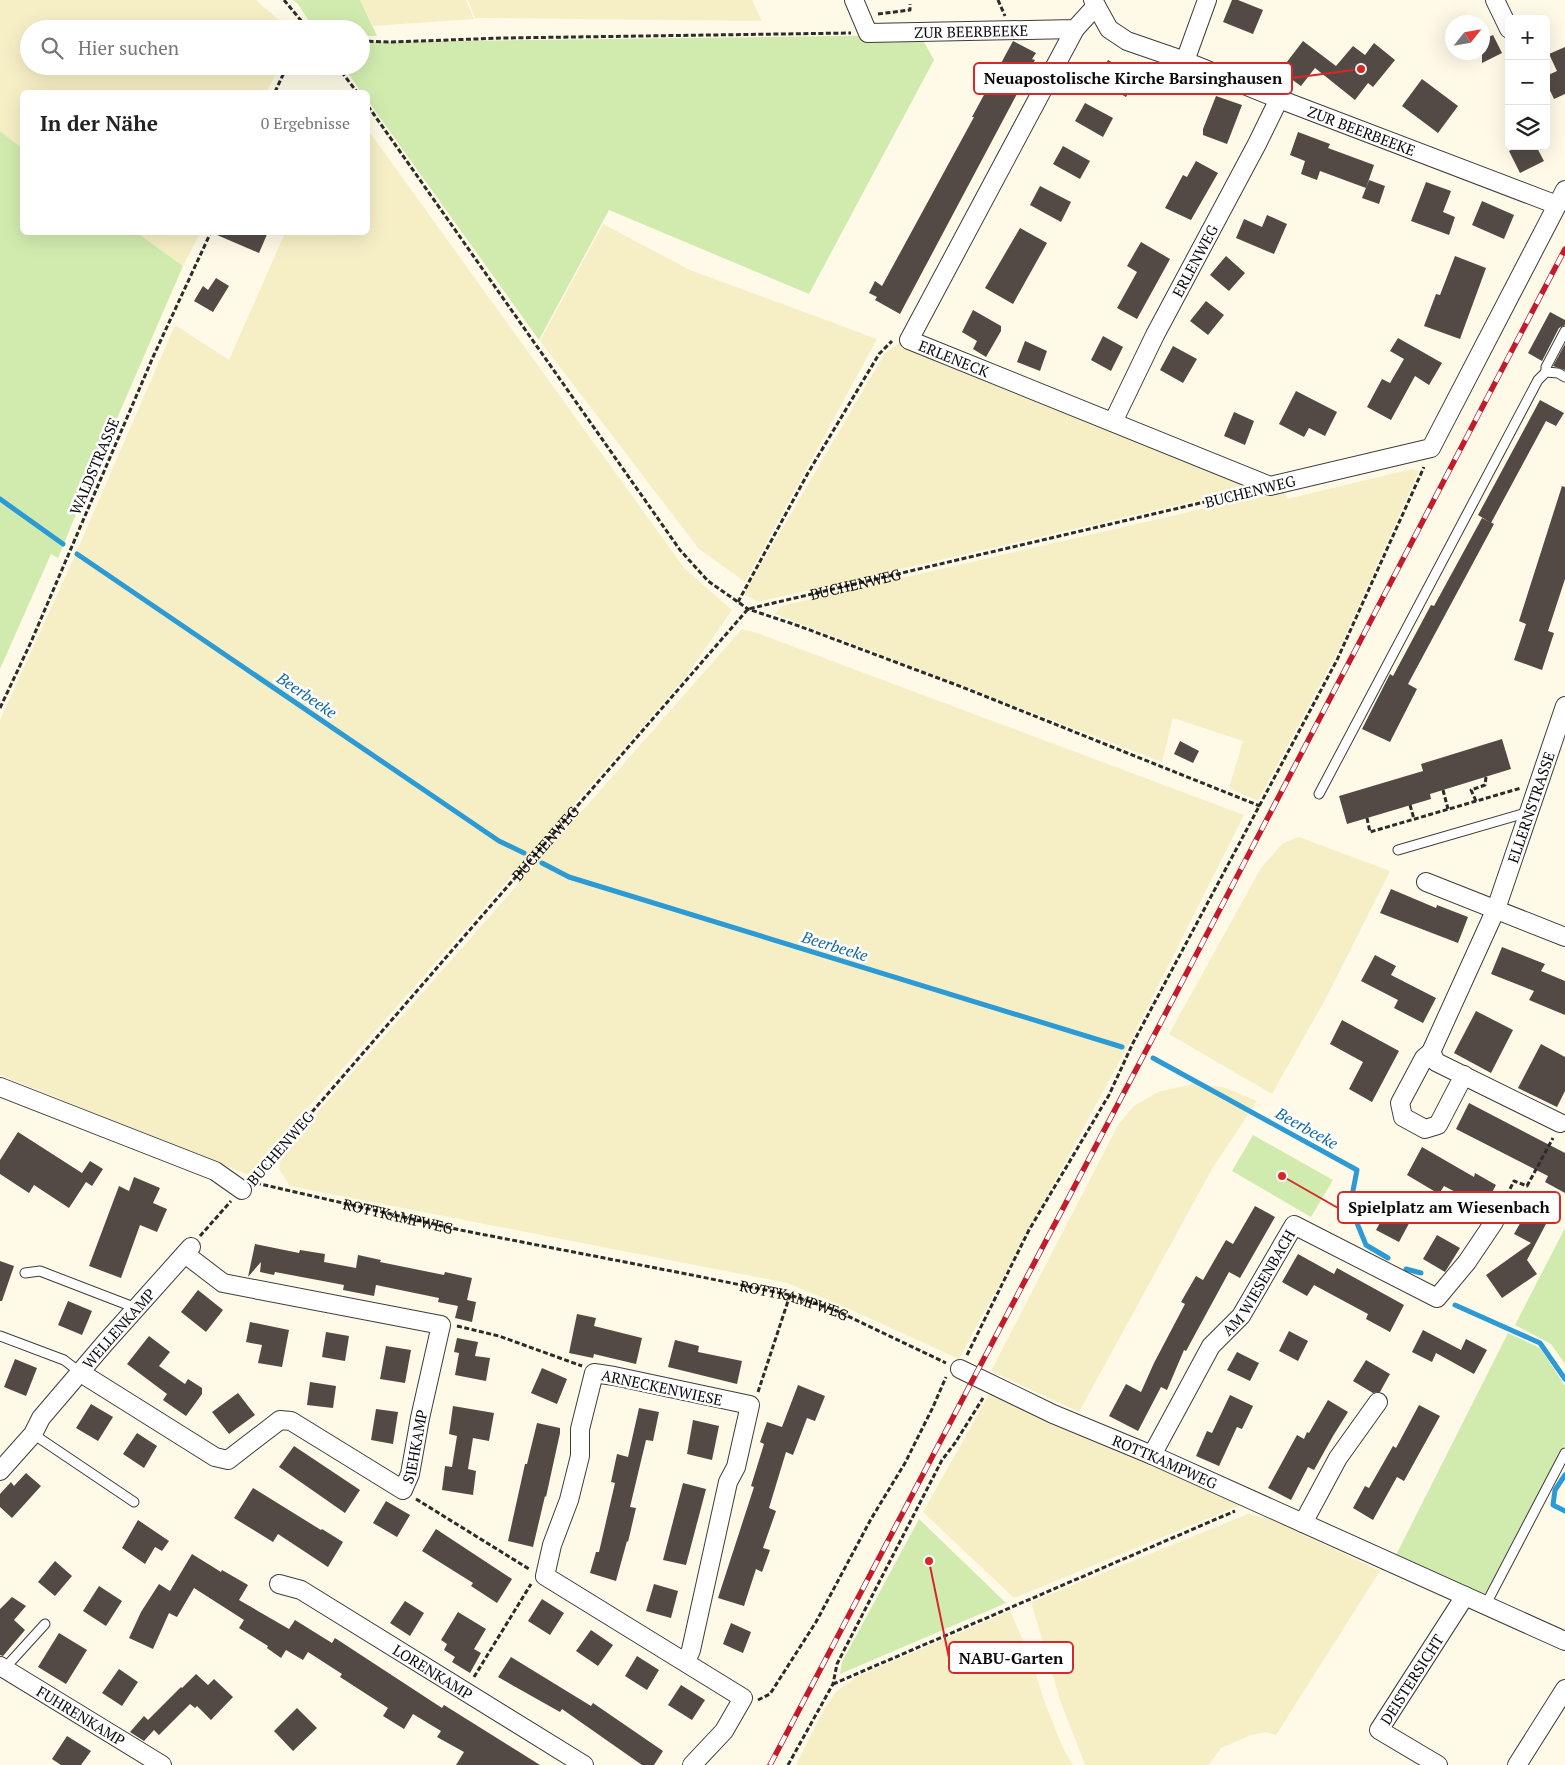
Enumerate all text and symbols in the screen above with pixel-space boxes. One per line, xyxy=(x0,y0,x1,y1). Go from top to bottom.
north arrow xyxy=(1445,15,1490,60)
map controls xyxy=(1505,15,1550,150)
button: + xyxy=(1505,15,1550,60)
search box xyxy=(20,20,370,75)
street label: ZUR BEERBEEKE xyxy=(914,20,1028,42)
icon: search xyxy=(38,34,66,62)
text: Hier suchen xyxy=(78,35,179,60)
button: − xyxy=(1505,60,1550,105)
callout: Neuapostolische Kirche Barsinghausen xyxy=(974,63,1292,94)
text: Neuapostolische Kirche Barsinghausen xyxy=(984,67,1283,89)
street label: ZUR BEERBEEKE xyxy=(1305,101,1418,160)
button: layers xyxy=(1505,105,1550,150)
text: In der Nähe xyxy=(40,109,158,137)
text: 0 Ergebnisse xyxy=(261,112,350,134)
street label: ERLENWEG xyxy=(1167,220,1223,300)
street label: ERLENECK xyxy=(916,335,992,381)
street label: WALDSTRASSE xyxy=(65,414,123,518)
street label: BUCHENWEG xyxy=(1203,470,1298,512)
street label: BUCHENWEG xyxy=(808,563,903,604)
water label: Beerbeeke xyxy=(272,666,341,723)
street label: ELLERNSTRASSE xyxy=(1502,749,1559,866)
street label: BUCHENWEG xyxy=(507,801,584,885)
water label: Beerbeeke xyxy=(798,925,871,966)
water label: Beerbeeke xyxy=(1271,1101,1342,1154)
street label: BUCHENWEG xyxy=(242,1106,318,1190)
callout: Spielplatz am Wiesenbach xyxy=(1338,1192,1560,1223)
street label: ROTTKAMPWEG xyxy=(341,1193,456,1238)
text: Spielplatz am Wiesenbach xyxy=(1348,1196,1551,1218)
street label: AM WIESENBACH xyxy=(1217,1226,1299,1340)
street label: ROTTKAMPWEG xyxy=(738,1275,853,1325)
street label: WELLENKAMP xyxy=(78,1284,159,1373)
street label: ARNECKENWIESE xyxy=(600,1364,724,1410)
street label: SIEHKAMP xyxy=(397,1408,432,1487)
street label: ROTTKAMPWEG xyxy=(1110,1430,1221,1493)
street label: DEISTERSICHT xyxy=(1375,1630,1448,1728)
street label: LORENKAMP xyxy=(390,1639,477,1704)
callout: NABU-Garten xyxy=(949,1642,1073,1673)
text: NABU-Garten xyxy=(959,1647,1064,1669)
street label: FUHRENKAMP xyxy=(33,1681,129,1750)

